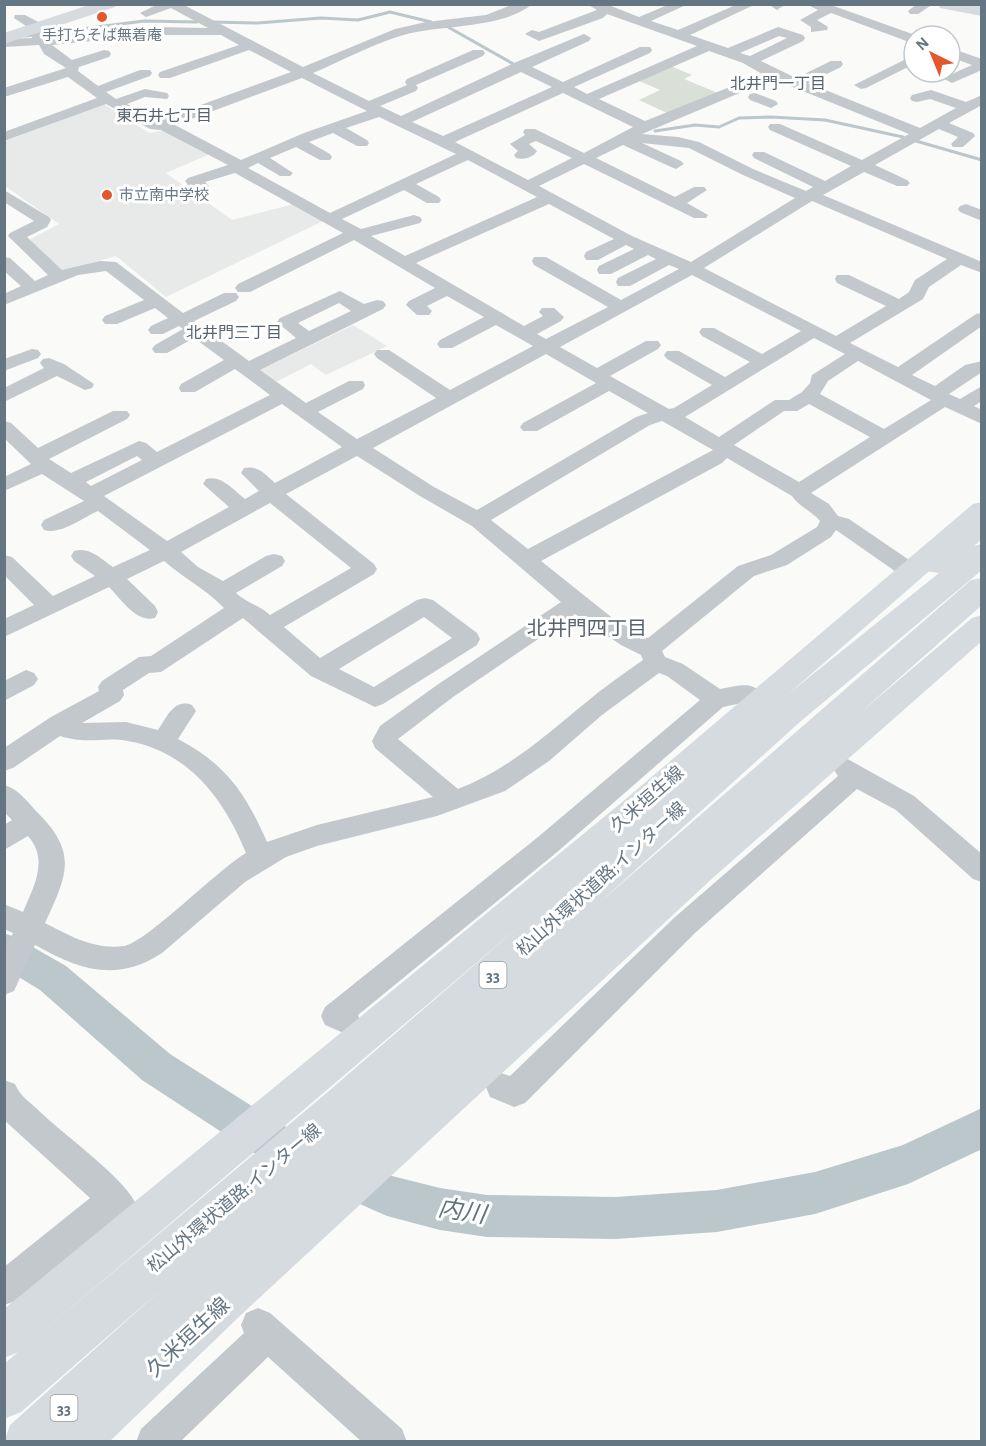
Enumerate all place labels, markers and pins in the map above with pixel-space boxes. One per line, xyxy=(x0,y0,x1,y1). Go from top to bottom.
marker: 手打ちそば無着庵 xyxy=(95,10,109,24)
place label: 手打ちそば無着庵 xyxy=(42,27,162,43)
place label: 市立南中学校 xyxy=(119,187,209,203)
marker: 市立南中学校 xyxy=(100,188,114,202)

